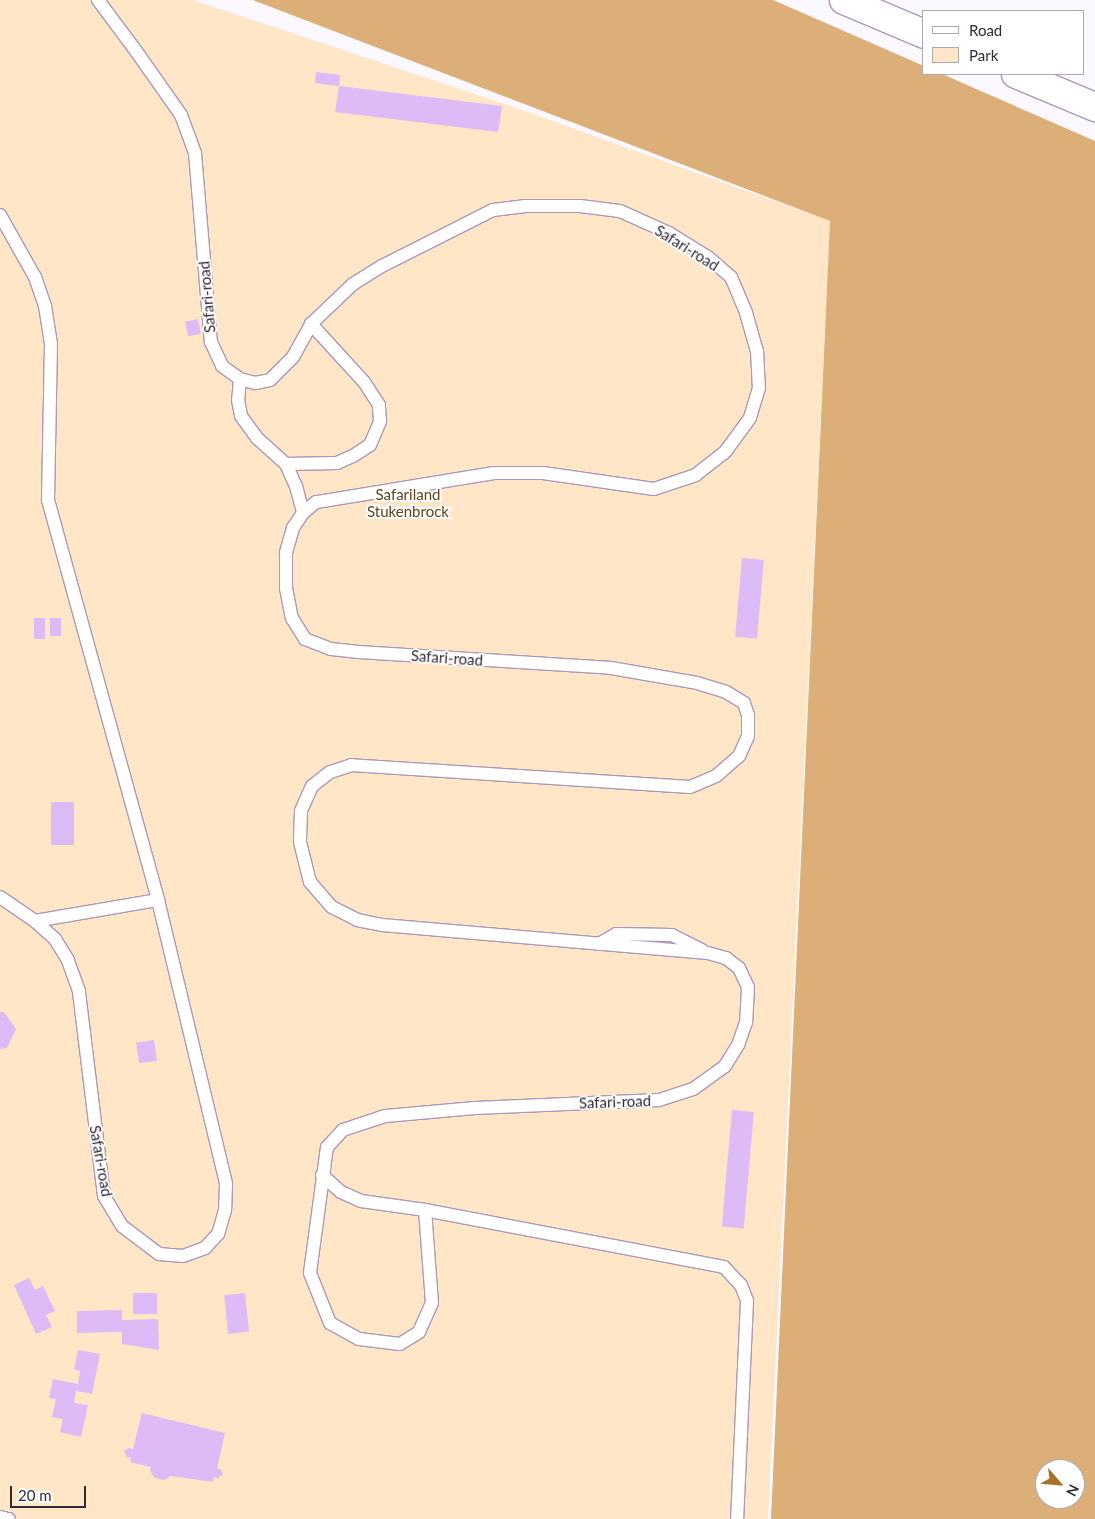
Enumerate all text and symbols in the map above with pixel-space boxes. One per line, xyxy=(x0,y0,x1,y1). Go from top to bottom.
legend xyxy=(922,10,1085,75)
text: Road xyxy=(969,21,1002,39)
text: Park xyxy=(969,46,998,64)
street label: Safari-road xyxy=(652,221,722,275)
street label: Safari-road xyxy=(195,260,219,334)
park label: Safariland Stukenbrock xyxy=(367,485,449,520)
street label: Safari-road xyxy=(410,647,484,669)
street label: Safari-road xyxy=(579,1092,651,1112)
street label: Safari-road xyxy=(86,1124,116,1198)
north arrow xyxy=(1035,1459,1085,1509)
scale bar xyxy=(12,1476,89,1508)
text: N xyxy=(1063,1482,1083,1499)
text: 20 m xyxy=(18,1486,52,1504)

